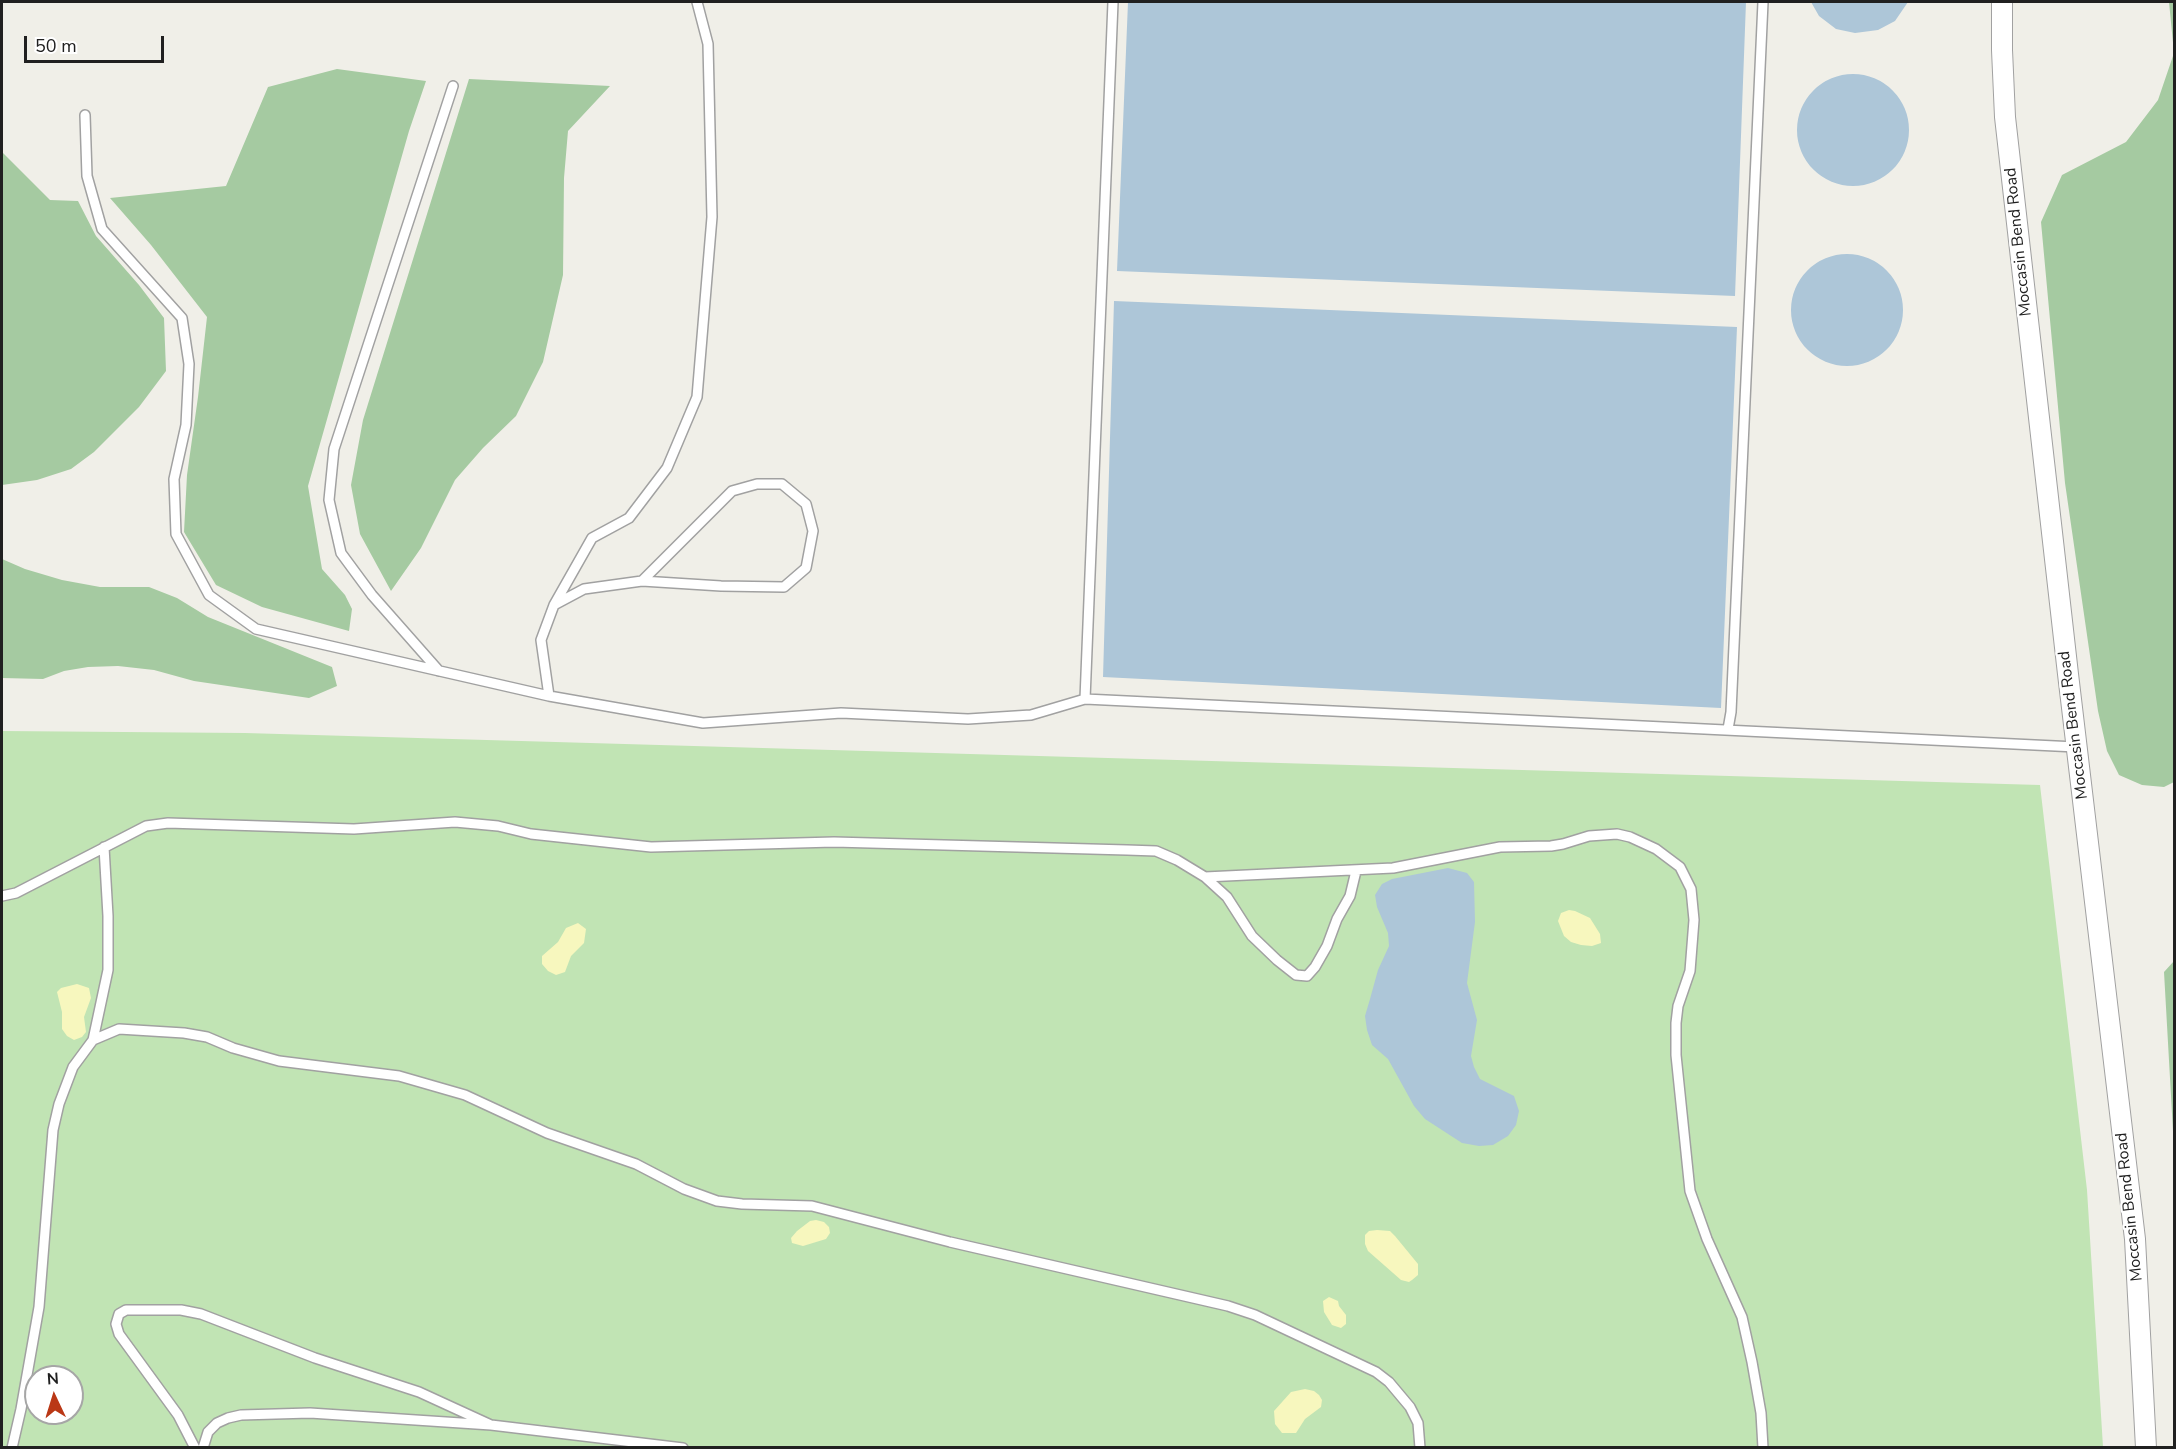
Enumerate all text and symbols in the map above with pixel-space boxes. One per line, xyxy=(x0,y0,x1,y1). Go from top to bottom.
scale bar xyxy=(27,24,166,62)
text: 50 m xyxy=(35,34,77,58)
street label: Moccasin Bend Road xyxy=(2002,167,2036,317)
street label: Moccasin Bend Road xyxy=(2055,650,2093,800)
street label: Moccasin Bend Road xyxy=(2113,1132,2147,1282)
north arrow xyxy=(24,1365,84,1425)
text: N xyxy=(46,1368,60,1390)

